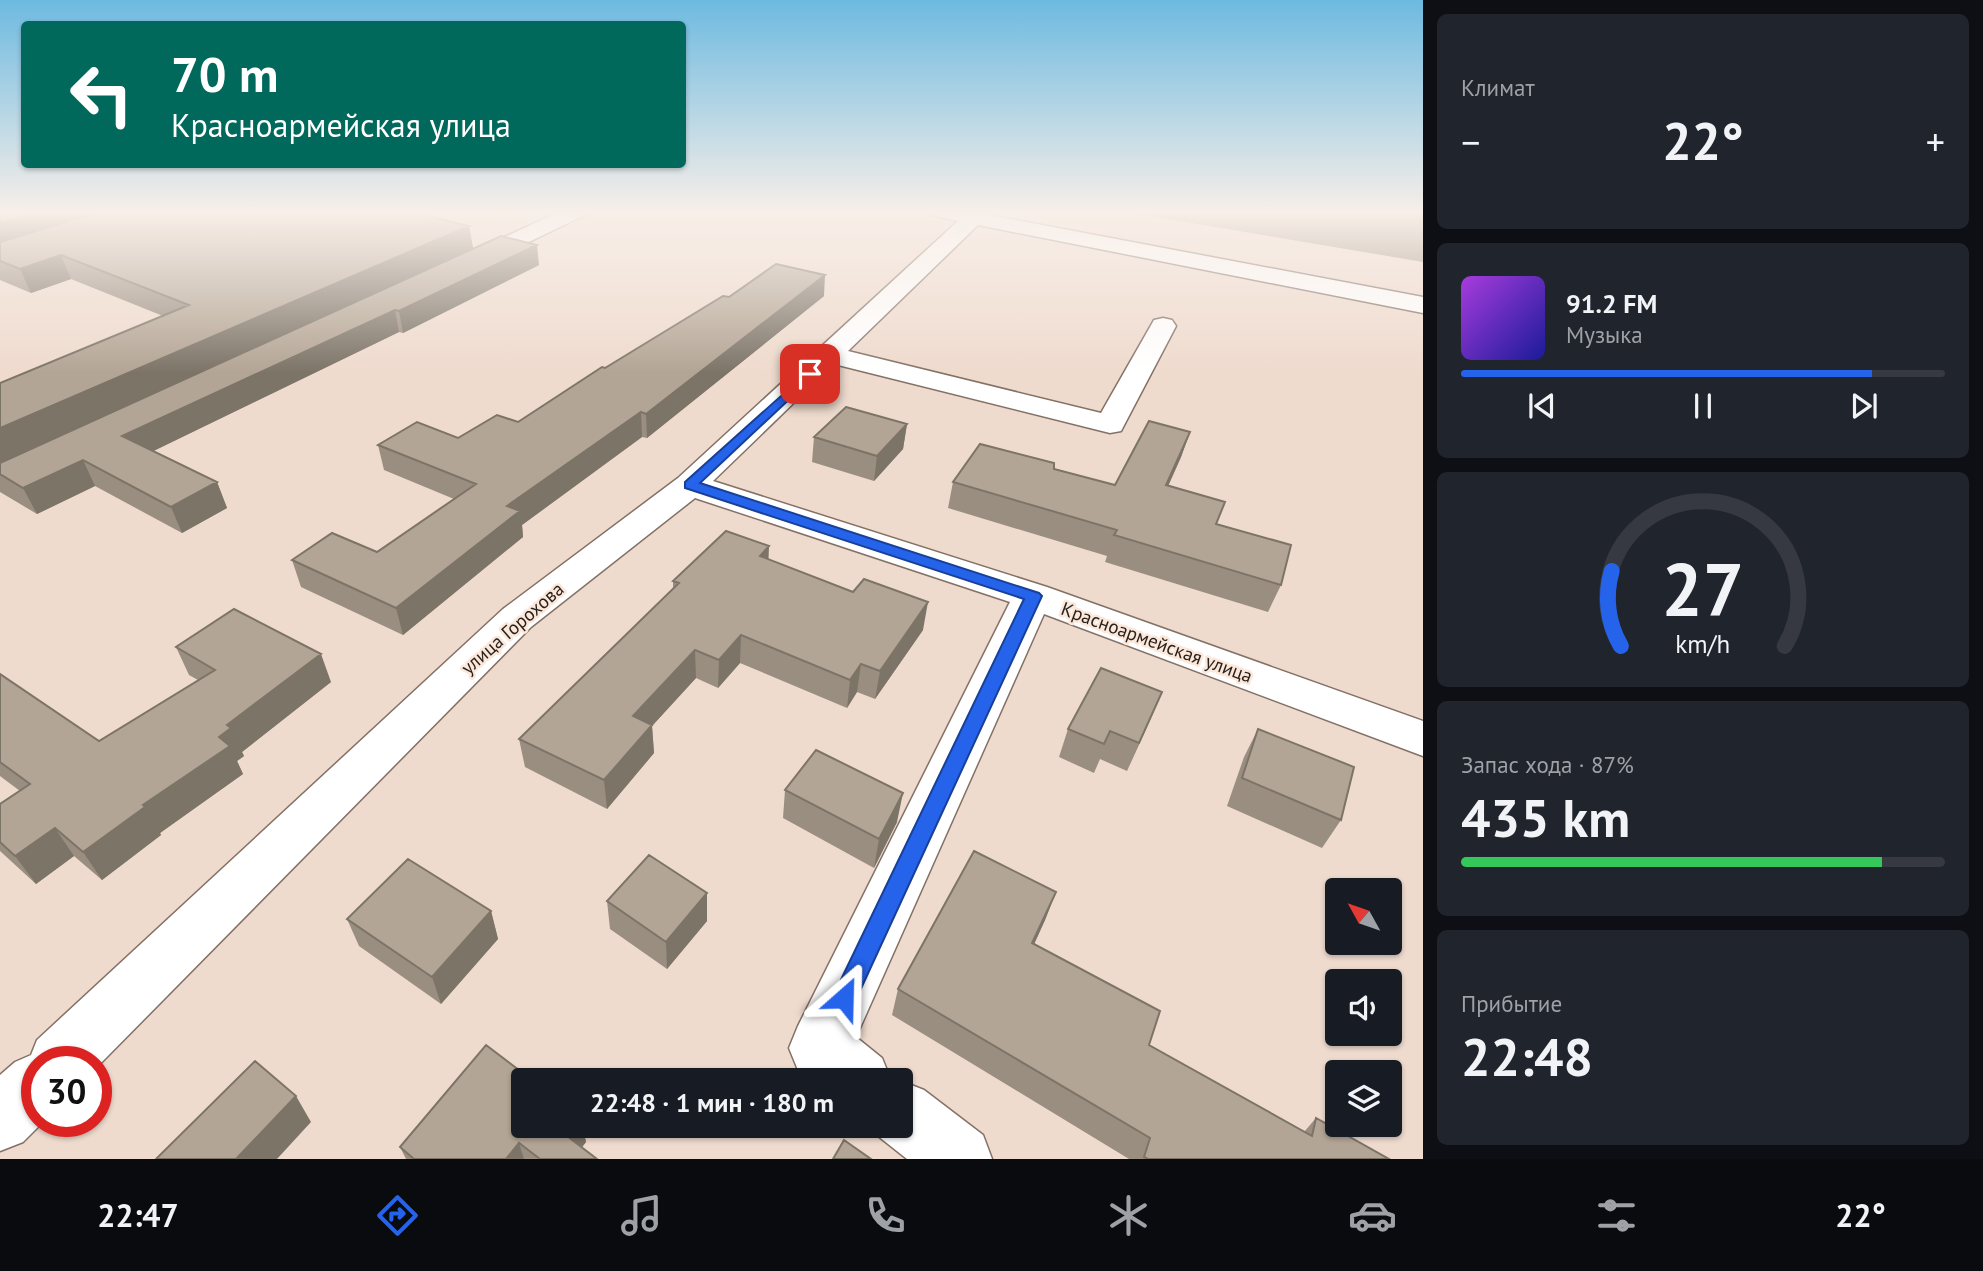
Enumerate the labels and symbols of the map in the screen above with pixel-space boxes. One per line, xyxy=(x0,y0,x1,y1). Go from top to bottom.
pin xyxy=(780,344,840,404)
street label: улица Горохова xyxy=(456,577,568,679)
street label: Красноармейская улица xyxy=(1058,596,1256,688)
north arrow xyxy=(1325,878,1402,956)
position arrow xyxy=(807,961,881,1035)
speed limit sign: 30 xyxy=(21,1046,112,1137)

